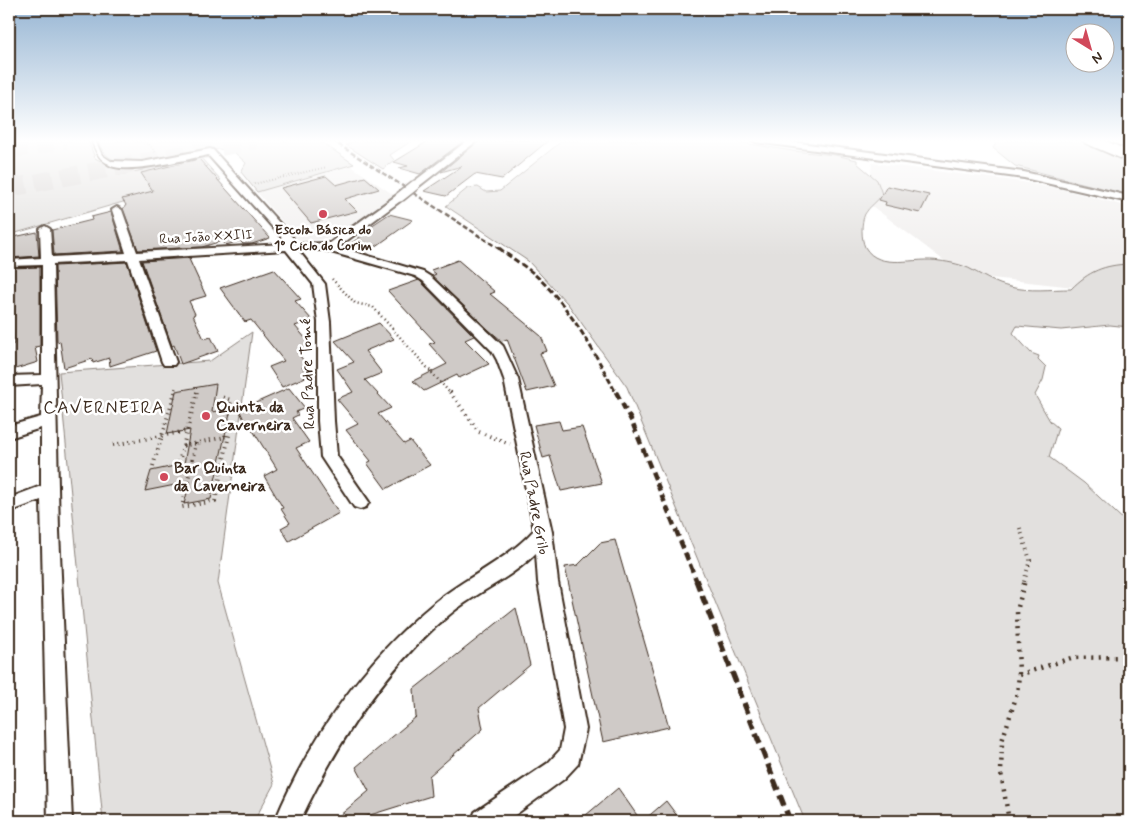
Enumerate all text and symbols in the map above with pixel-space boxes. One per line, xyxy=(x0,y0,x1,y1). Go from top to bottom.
north arrow xyxy=(1066,22,1116,72)
text: N xyxy=(1088,48,1106,68)
marker: Escola Básica do 1º Ciclo do Corim xyxy=(317,208,329,220)
place label: Escola Básica do 1º Ciclo do Corim xyxy=(274,221,372,255)
street label: Rua João XXIII xyxy=(159,226,253,248)
street label: Rua Padre Tomé xyxy=(296,318,320,430)
district label: CAVERNEIRA xyxy=(43,396,165,420)
place label: Quinta da Caverneira xyxy=(216,397,292,436)
marker: Quinta da Caverneira xyxy=(200,410,212,422)
street label: Rua Padre Grilo xyxy=(514,450,554,556)
place label: Bar Quinta da Caverneira xyxy=(174,458,266,497)
marker: Bar Quinta da Caverneira xyxy=(158,471,170,483)

